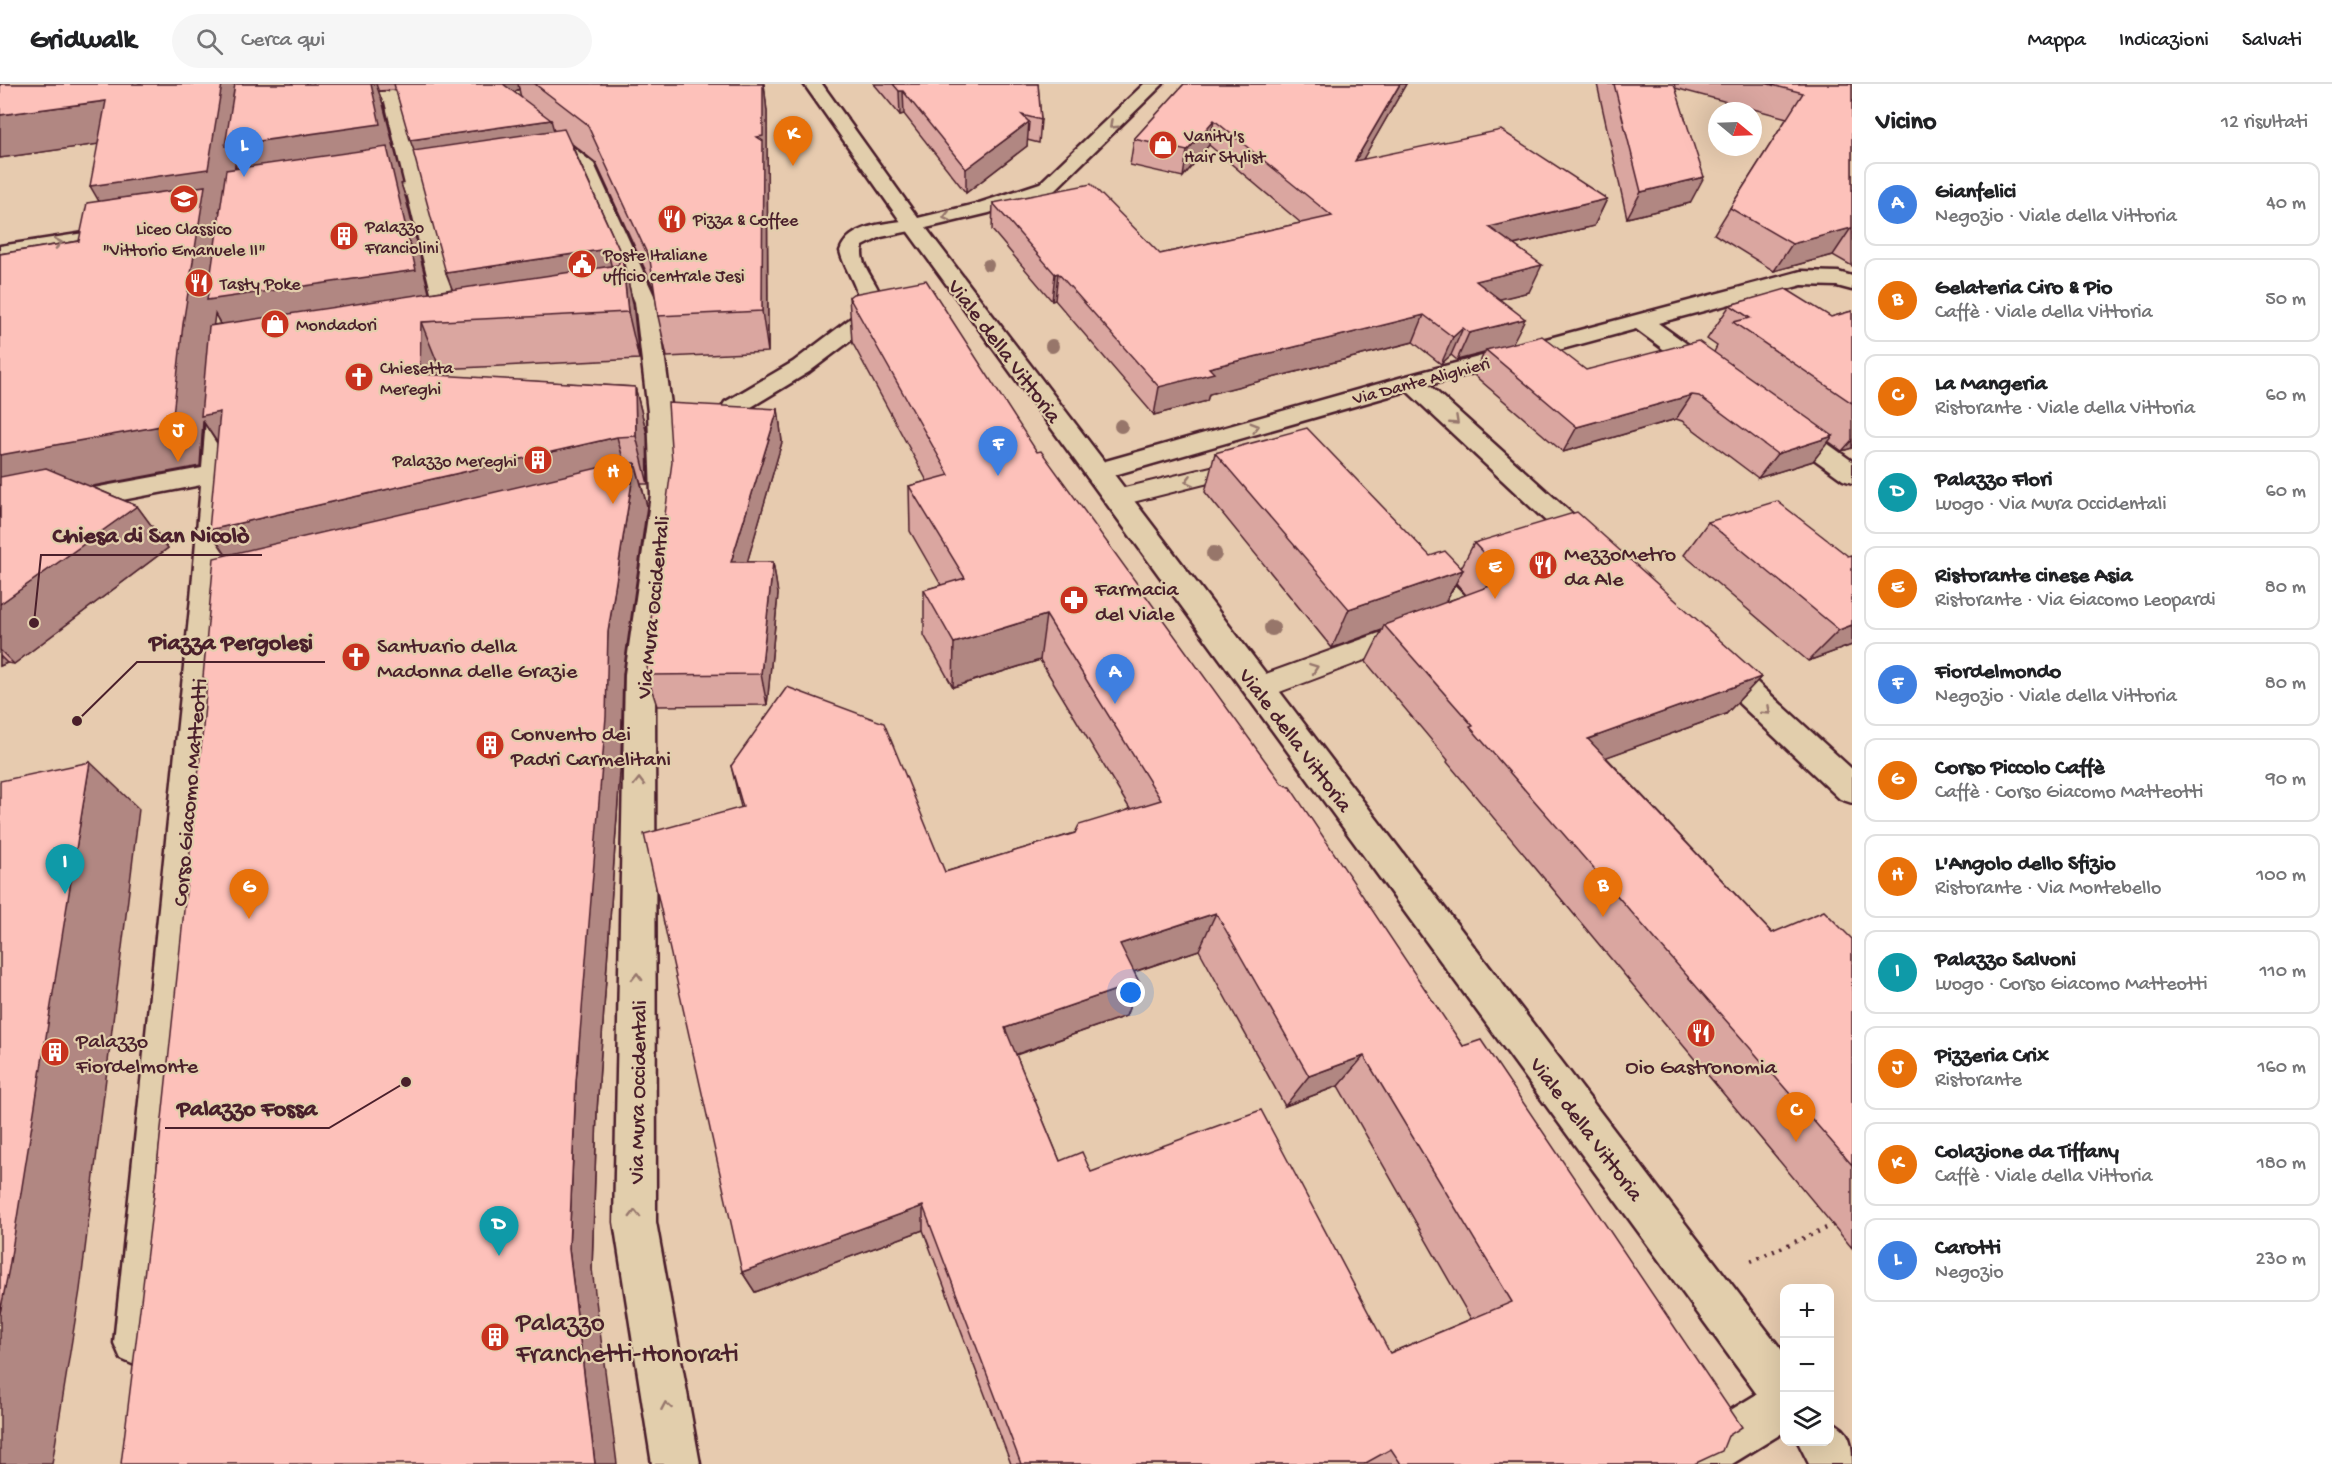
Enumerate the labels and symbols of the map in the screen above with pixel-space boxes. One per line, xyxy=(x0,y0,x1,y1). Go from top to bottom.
north arrow xyxy=(1708,102,1762,156)
pin: K xyxy=(774,116,812,166)
one-way arrow xyxy=(1110,118,1121,129)
place label: Vanity's Hair Stylist xyxy=(1183,127,1267,169)
pin: L xyxy=(224,128,264,177)
shop icon: Vanity's Hair Stylist xyxy=(1147,129,1179,161)
school or university icon: Liceo Classico "Vittorio Emanuele II" xyxy=(168,183,200,215)
restaurant icon: Pizza & Coffee xyxy=(656,203,688,235)
one-way arrow xyxy=(943,210,953,223)
place label: Pizza & Coffee xyxy=(692,211,799,232)
place label: Palazzo Franciolini xyxy=(364,218,439,260)
place label: Liceo Classico "Vittorio Emanuele II" xyxy=(102,220,266,262)
building icon: Palazzo Franciolini xyxy=(328,220,360,252)
one-way arrow xyxy=(53,238,62,250)
place label: Poste Italiane ufficio centrale Jesi xyxy=(602,246,745,288)
public building icon: Poste Italiane ufficio centrale Jesi xyxy=(566,248,598,280)
restaurant icon: Tasty Poke xyxy=(183,267,215,299)
place label: Tasty Poke xyxy=(219,275,301,296)
street label: Viale della Vittoria xyxy=(940,275,1066,430)
shop icon: Mondadori xyxy=(259,308,291,340)
place label: Mondadori xyxy=(296,316,377,337)
street label: Via Dante Alighieri xyxy=(1350,354,1493,411)
place label: Chiesetta Mereghi xyxy=(380,359,454,401)
church icon: Chiesetta Mereghi xyxy=(343,361,375,393)
pin: J xyxy=(158,412,198,462)
one-way arrow xyxy=(1448,414,1458,425)
one-way arrow xyxy=(1249,422,1259,434)
pin: F xyxy=(978,426,1018,476)
building icon: Palazzo Mereghi xyxy=(522,444,554,476)
place label: Palazzo Mereghi xyxy=(391,452,517,473)
pin: H xyxy=(594,454,632,504)
one-way arrow xyxy=(1184,473,1194,486)
callout: Chiesa di San Nicolò xyxy=(41,513,262,555)
street label: Via Mura Occidentali xyxy=(632,515,678,701)
text: Chiesa di San Nicolò xyxy=(52,523,250,552)
place label: MezzoMetro da Ale xyxy=(1564,543,1676,594)
restaurant icon: MezzoMetro da Ale xyxy=(1527,549,1559,581)
pin: E xyxy=(1476,550,1514,599)
place label: Farmacia del Viale xyxy=(1094,578,1179,629)
pharmacy icon: Farmacia del Viale xyxy=(1058,584,1090,616)
callout: Piazza Pergolesi xyxy=(137,620,325,662)
text: Piazza Pergolesi xyxy=(147,630,313,659)
place label: Santuario della Madonna delle Grazie xyxy=(377,635,578,686)
church icon: Santuario della Madonna delle Grazie xyxy=(340,641,372,673)
pin: A xyxy=(1096,654,1134,704)
one-way arrow xyxy=(1308,662,1319,675)
street label: Viale della Vittoria xyxy=(1231,664,1357,819)
street label: Corso Giacomo Matteotti xyxy=(169,677,215,907)
one-way arrow xyxy=(1760,703,1771,714)
place label: Convento dei Padri Carmelitani xyxy=(510,723,671,774)
building icon: Convento dei Padri Carmelitani xyxy=(474,729,506,761)
one-way arrow xyxy=(633,777,645,786)
pin: I xyxy=(46,844,84,894)
pin: B xyxy=(1584,868,1622,917)
pin: G xyxy=(230,870,268,919)
one-way arrow xyxy=(631,972,643,981)
your location xyxy=(1116,978,1145,1007)
street label: Via Mura Occidentali xyxy=(625,1000,655,1185)
restaurant icon: Oio Gastronomia xyxy=(1685,1017,1717,1049)
place label: Palazzo Fiordelmonte xyxy=(75,1030,199,1081)
building icon: Palazzo Fiordelmonte xyxy=(39,1036,71,1068)
street label: Viale della Vittoria xyxy=(1522,1053,1648,1208)
place label: Oio Gastronomia xyxy=(1625,1056,1778,1082)
callout: Palazzo Fossa xyxy=(165,1086,329,1128)
pin: C xyxy=(1776,1092,1816,1142)
text: Palazzo Fossa xyxy=(175,1096,319,1125)
pin: D xyxy=(480,1206,518,1256)
one-way arrow xyxy=(629,1209,641,1218)
place label: Palazzo Franchetti-Honorati xyxy=(515,1309,739,1372)
building icon: Palazzo Franchetti-Honorati xyxy=(479,1321,511,1353)
one-way arrow xyxy=(660,1402,673,1412)

